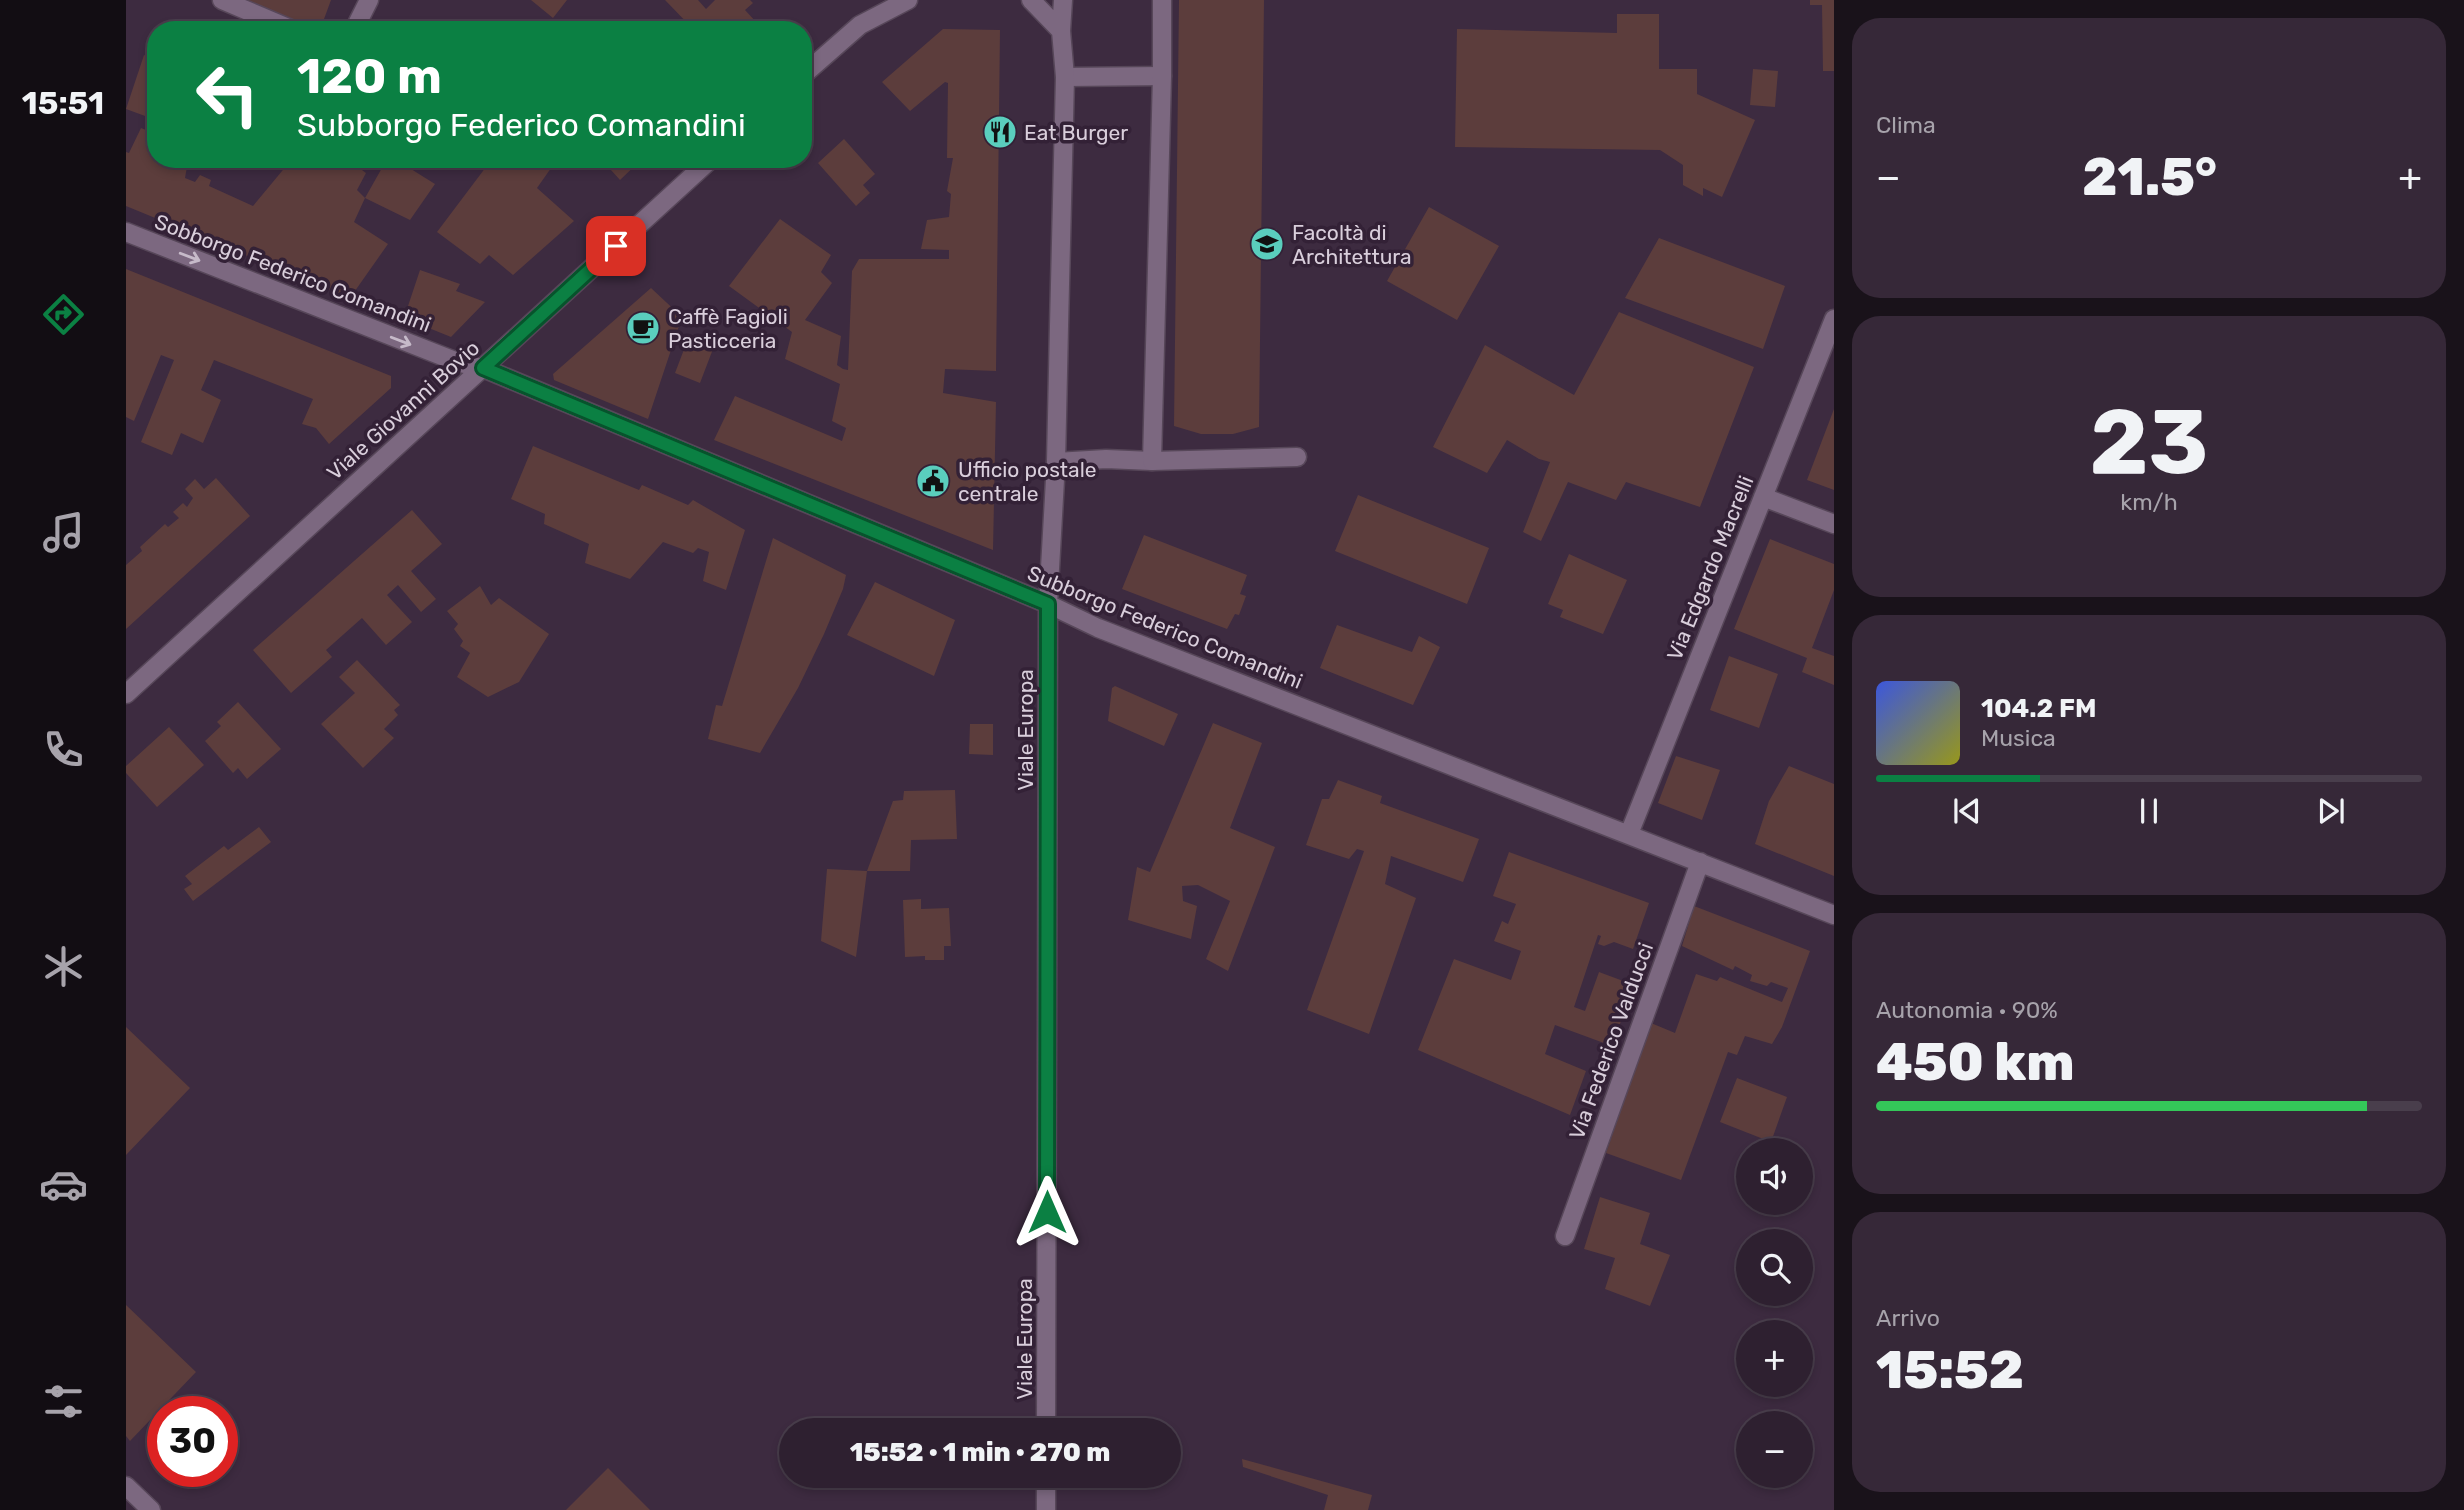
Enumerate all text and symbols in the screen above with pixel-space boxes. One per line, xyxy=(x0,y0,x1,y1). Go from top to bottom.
text: 120 m xyxy=(297,47,442,105)
icon: left xyxy=(182,49,273,140)
text: 15:51 xyxy=(22,84,104,122)
text: Subborgo Federico Comandini xyxy=(297,106,746,144)
text: Clima xyxy=(1876,111,1936,139)
restaurant icon: Eat Burger xyxy=(981,113,1019,151)
place label: Eat Burger xyxy=(1024,120,1128,145)
text: 21.5° xyxy=(2082,146,2217,208)
text: − xyxy=(1876,154,1901,200)
text: + xyxy=(2398,154,2422,200)
street label: Sobborgo Federico Comandini xyxy=(151,209,435,337)
pin xyxy=(586,216,646,276)
place label: Facoltà di Architettura xyxy=(1292,220,1412,269)
school or university icon: Facoltà di Architettura xyxy=(1248,225,1286,263)
icon: arrive xyxy=(597,227,635,265)
one-way arrow xyxy=(178,252,200,265)
icon: directions xyxy=(39,290,88,339)
place label: Caffè Fagioli Pasticceria xyxy=(668,304,788,353)
cafe icon: Caffè Fagioli Pasticceria xyxy=(624,309,662,347)
street label: Viale Giovanni Bovio xyxy=(322,335,484,485)
one-way arrow xyxy=(390,335,412,348)
text: 23 xyxy=(2089,388,2209,496)
place label: Ufficio postale centrale xyxy=(958,457,1097,506)
public building icon: Ufficio postale centrale xyxy=(914,462,952,500)
street label: Via Edgardo Macrelli xyxy=(1662,472,1758,664)
text: km/h xyxy=(2120,488,2178,516)
icon: music xyxy=(39,508,88,557)
street label: Subborgo Federico Comandini xyxy=(1024,560,1306,694)
street label: Viale Europa xyxy=(1013,669,1038,791)
text: 104.2 FM xyxy=(1981,693,2097,724)
text: Musica xyxy=(1981,724,2056,752)
icon: phone xyxy=(39,725,88,774)
icon: previous xyxy=(1948,792,1986,830)
icon: pause xyxy=(2130,792,2168,830)
icon: next xyxy=(2312,792,2350,830)
street label: Via Federico Valducci xyxy=(1564,939,1658,1143)
icon: climate xyxy=(39,942,88,991)
text: Autonomia · 90% xyxy=(1876,996,2058,1024)
text: 450 km xyxy=(1876,1031,2074,1093)
map controls xyxy=(1736,1138,1813,1488)
button: sound xyxy=(1736,1138,1813,1215)
icon: car xyxy=(39,1160,88,1209)
position arrow xyxy=(1010,1175,1084,1249)
button: search xyxy=(1736,1229,1813,1306)
street label: Viale Europa xyxy=(1012,1278,1037,1400)
text: Arrivo xyxy=(1876,1304,1940,1332)
button: + xyxy=(1736,1320,1813,1397)
text: 15:52 xyxy=(1876,1339,2024,1401)
icon: filters xyxy=(39,1377,88,1426)
speed limit sign: 30 xyxy=(147,1396,238,1487)
button: − xyxy=(1736,1411,1813,1488)
text: 15:52 · 1 min · 270 m xyxy=(850,1437,1110,1468)

